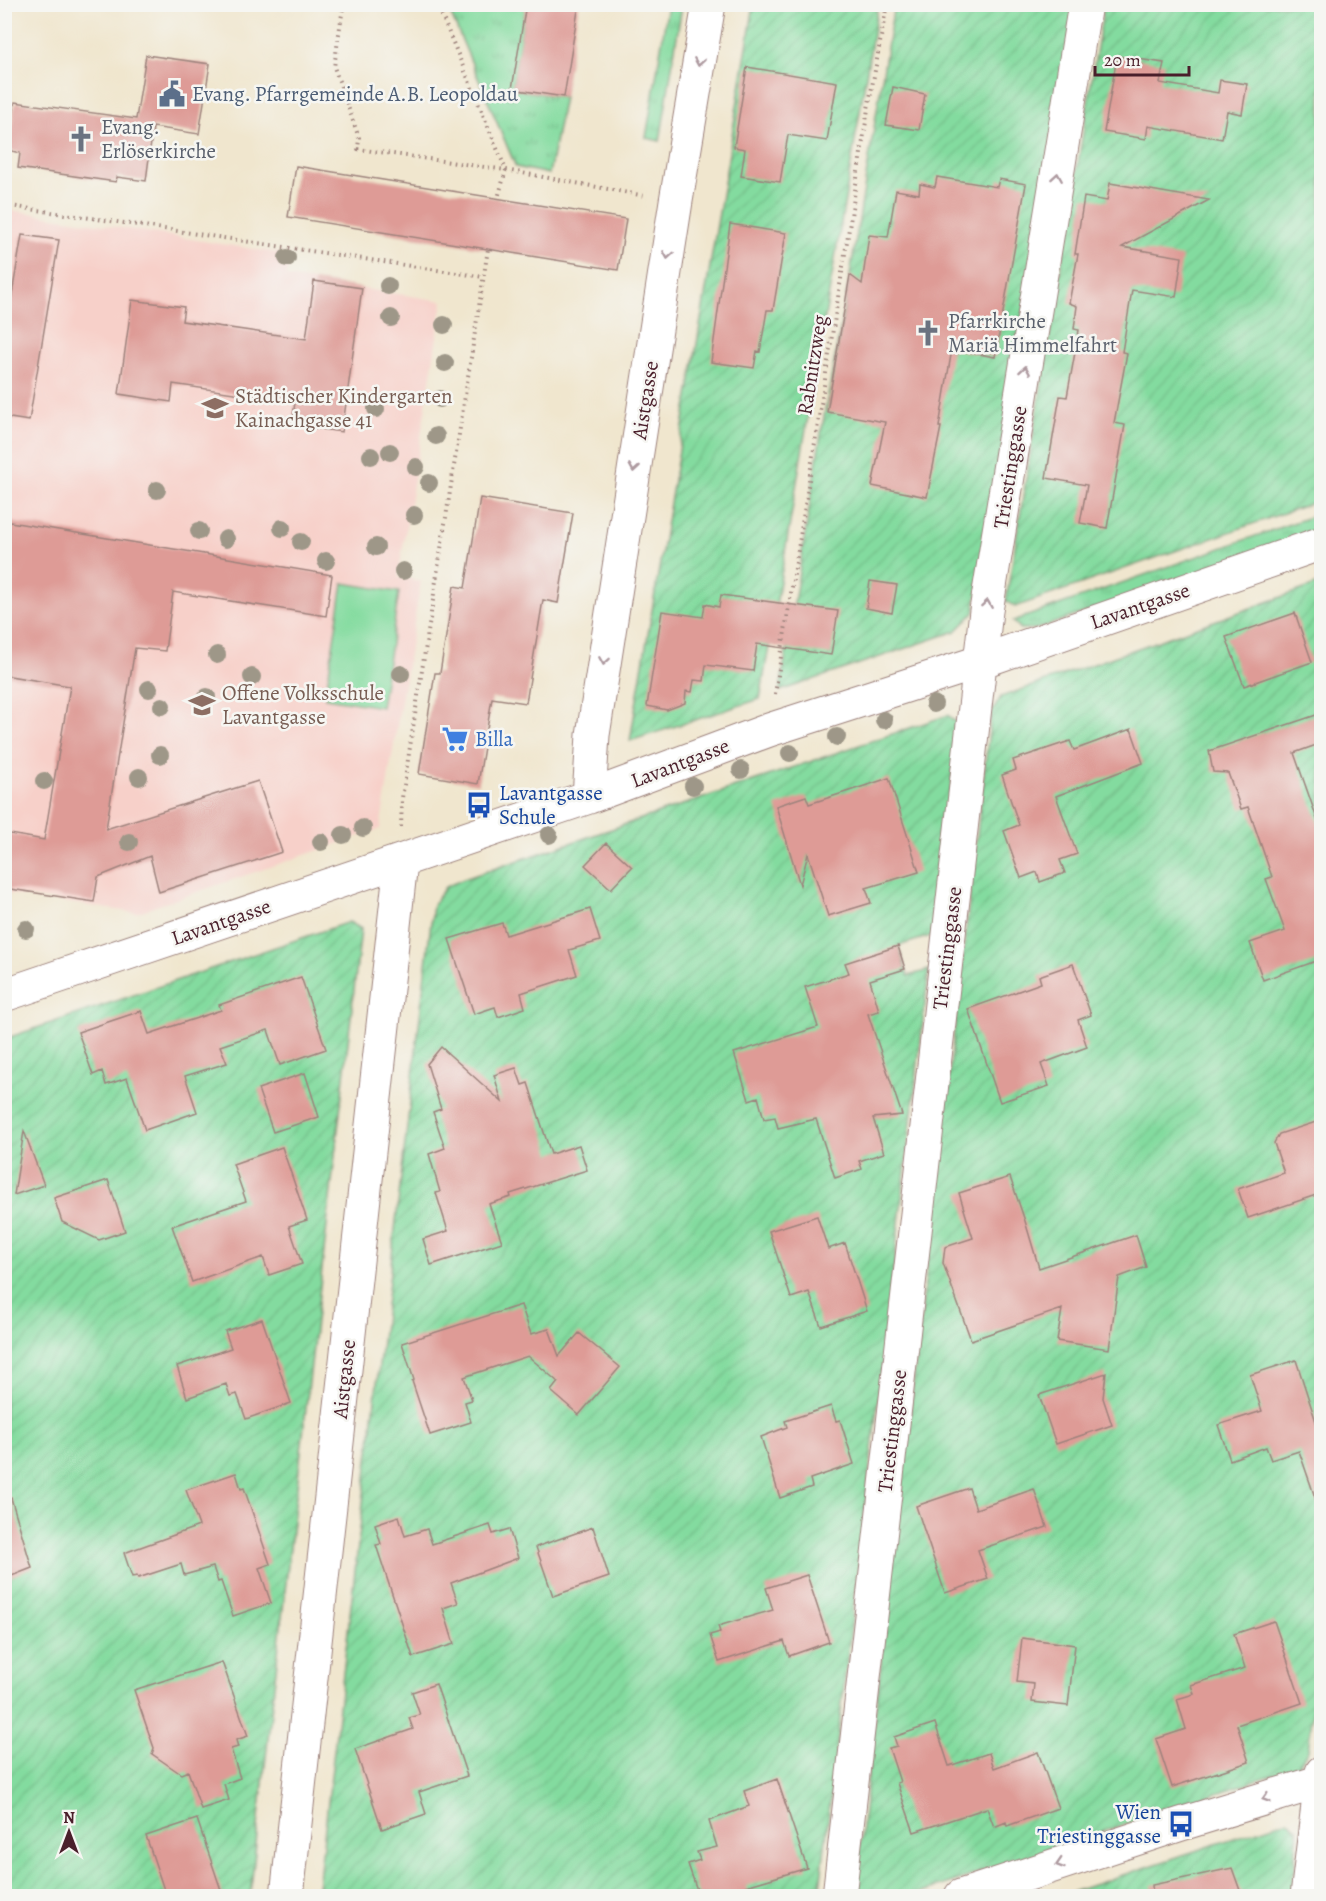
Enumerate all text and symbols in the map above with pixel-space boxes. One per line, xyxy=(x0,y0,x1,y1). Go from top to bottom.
scale bar xyxy=(1095,39,1190,77)
text: 20 m xyxy=(1104,48,1141,72)
one-way arrow xyxy=(694,58,706,67)
public building icon: Evang. Pfarrgemeinde A.B. Leopoldau xyxy=(157,79,187,109)
place label: Evang. Pfarrgemeinde A.B. Leopoldau xyxy=(192,80,519,108)
place label: Evang. Erlöserkirche xyxy=(101,113,216,165)
church icon: Evang. Erlöserkirche xyxy=(66,124,96,154)
one-way arrow xyxy=(1050,173,1063,183)
one-way arrow xyxy=(662,250,674,259)
place label: Pfarrkirche Mariä Himmelfahrt xyxy=(948,307,1117,359)
street label: Rabnitzweg xyxy=(790,312,834,417)
church icon: Pfarrkirche Mariä Himmelfahrt xyxy=(913,318,943,348)
street label: Aistgasse xyxy=(625,359,665,442)
one-way arrow xyxy=(1019,365,1031,374)
place label: Städtischer Kindergarten Kainachgasse 41 xyxy=(235,382,452,434)
school or university icon: Städtischer Kindergarten Kainachgasse 41 xyxy=(200,393,230,423)
street label: Triestinggasse xyxy=(986,404,1034,530)
one-way arrow xyxy=(629,463,641,473)
street label: Lavantgasse xyxy=(1086,576,1194,636)
one-way arrow xyxy=(981,599,993,608)
one-way arrow xyxy=(599,656,611,665)
place label: Offene Volksschule Lavantgasse xyxy=(222,679,384,731)
school or university icon: Offene Volksschule Lavantgasse xyxy=(187,690,217,720)
supermarket icon: Billa xyxy=(440,724,470,754)
place label: Billa xyxy=(475,725,513,753)
street label: Lavantgasse xyxy=(627,731,733,795)
place label: Lavantgasse Schule xyxy=(499,779,603,831)
bus stop icon: Lavantgasse Schule xyxy=(464,790,494,820)
street label: Triestinggasse xyxy=(926,885,968,1011)
street label: Lavantgasse xyxy=(167,892,275,952)
street label: Aistgasse xyxy=(326,1338,362,1421)
street label: Triestinggasse xyxy=(871,1368,913,1494)
one-way arrow xyxy=(1261,1791,1272,1803)
place label: Wien Triestinggasse xyxy=(1037,1798,1161,1850)
north arrow xyxy=(39,1802,99,1862)
text: N xyxy=(63,1807,75,1829)
bus stop icon: Wien Triestinggasse xyxy=(1166,1809,1196,1839)
one-way arrow xyxy=(1055,1857,1066,1869)

